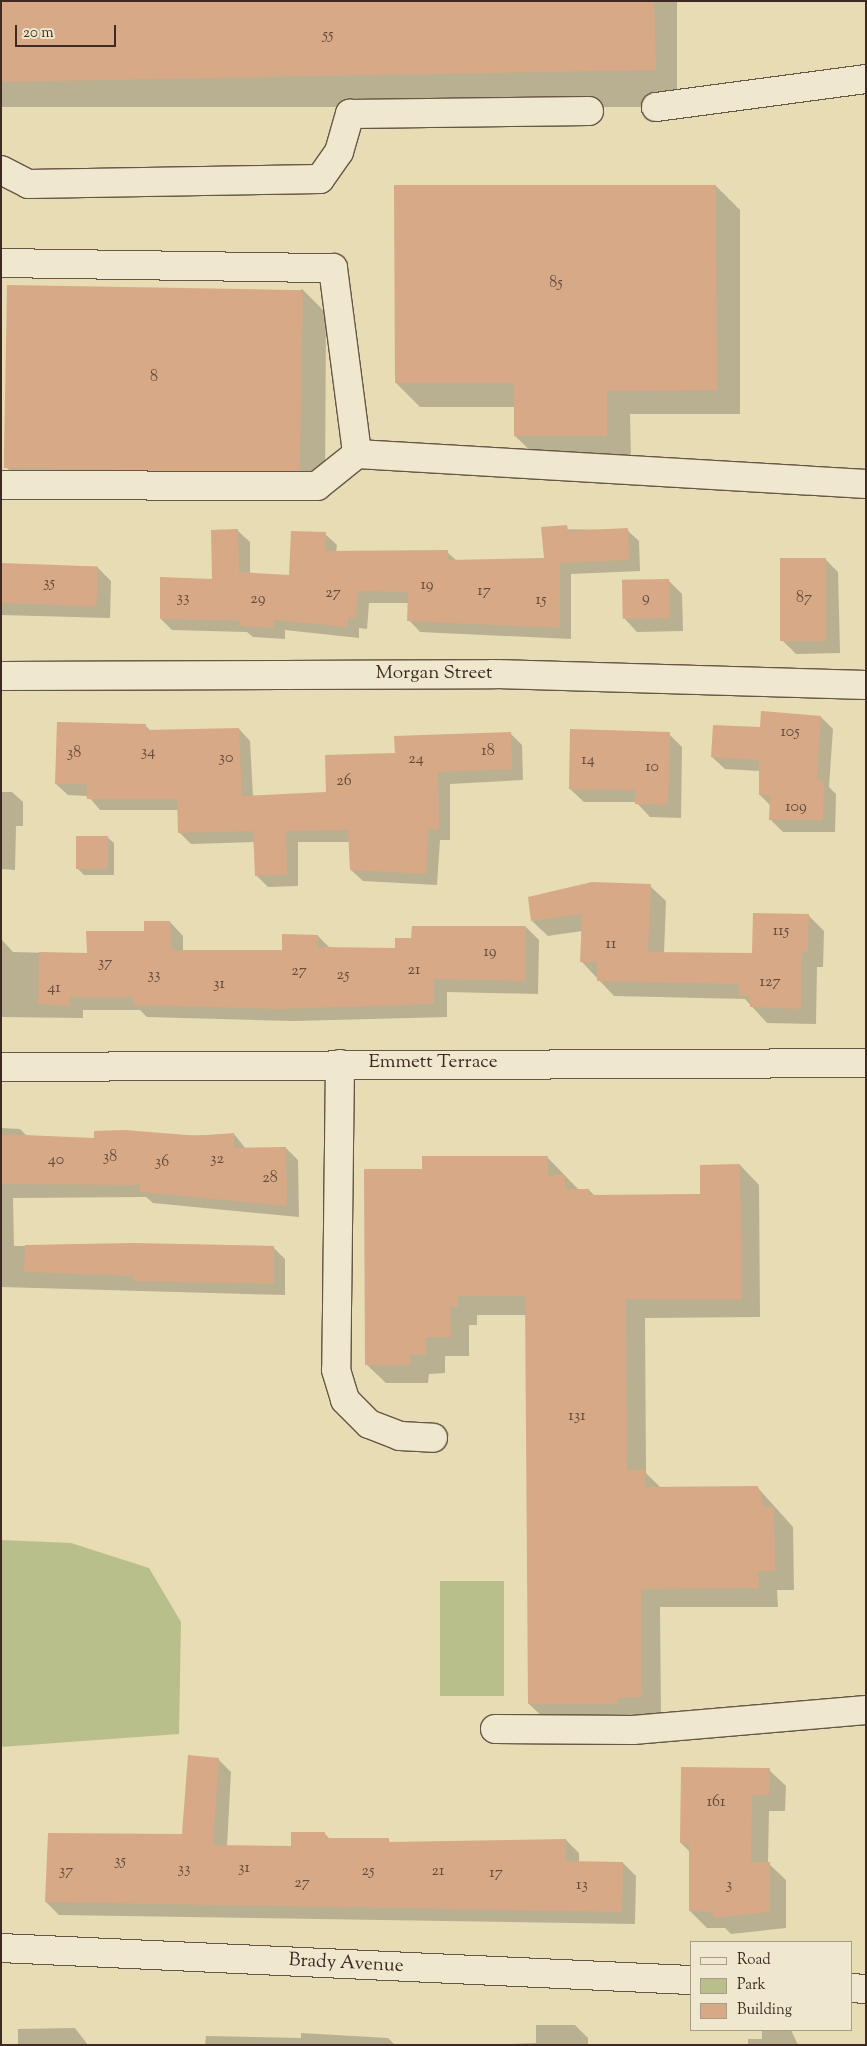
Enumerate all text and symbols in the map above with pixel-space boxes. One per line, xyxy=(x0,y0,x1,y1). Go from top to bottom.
scale bar xyxy=(18,15,119,47)
text: 20 m xyxy=(23,23,54,44)
house number: 55 xyxy=(322,26,334,46)
house number: 85 xyxy=(549,274,563,294)
house number: 8 xyxy=(150,368,158,388)
house number: 35 xyxy=(43,574,55,594)
house number: 19 xyxy=(420,576,434,596)
house number: 17 xyxy=(477,582,491,602)
house number: 27 xyxy=(325,584,341,604)
house number: 33 xyxy=(177,589,189,609)
house number: 9 xyxy=(642,589,650,609)
house number: 87 xyxy=(796,589,812,609)
house number: 29 xyxy=(250,590,266,610)
house number: 15 xyxy=(536,591,546,611)
street label: Morgan Street xyxy=(375,663,493,685)
house number: 105 xyxy=(780,723,800,743)
house number: 18 xyxy=(481,742,495,762)
house number: 34 xyxy=(141,743,155,763)
house number: 38 xyxy=(67,744,81,764)
house number: 30 xyxy=(219,749,233,769)
house number: 24 xyxy=(408,750,424,770)
house number: 14 xyxy=(581,751,595,771)
house number: 10 xyxy=(645,758,659,778)
house number: 26 xyxy=(336,772,352,792)
house number: 109 xyxy=(785,798,807,818)
house number: 115 xyxy=(773,922,789,942)
house number: 11 xyxy=(606,935,616,955)
house number: 19 xyxy=(483,943,497,963)
house number: 37 xyxy=(98,954,112,974)
house number: 21 xyxy=(408,961,420,981)
house number: 27 xyxy=(291,962,307,982)
house number: 33 xyxy=(148,966,160,986)
house number: 25 xyxy=(337,966,349,986)
house number: 127 xyxy=(760,973,780,993)
house number: 31 xyxy=(213,975,225,995)
house number: 41 xyxy=(47,979,61,999)
street label: Emmett Terrace xyxy=(368,1052,498,1074)
house number: 38 xyxy=(103,1148,117,1168)
house number: 32 xyxy=(210,1150,224,1170)
house number: 40 xyxy=(48,1151,64,1171)
house number: 36 xyxy=(155,1153,169,1173)
house number: 28 xyxy=(262,1169,278,1189)
house number: 131 xyxy=(568,1407,586,1427)
house number: 161 xyxy=(707,1793,725,1813)
house number: 35 xyxy=(114,1852,126,1872)
house number: 31 xyxy=(238,1859,250,1879)
house number: 33 xyxy=(178,1860,190,1880)
house number: 37 xyxy=(59,1862,73,1882)
house number: 25 xyxy=(362,1862,374,1882)
house number: 21 xyxy=(432,1862,444,1882)
house number: 17 xyxy=(489,1864,503,1884)
house number: 27 xyxy=(294,1874,310,1894)
house number: 13 xyxy=(576,1876,588,1896)
house number: 3 xyxy=(726,1876,732,1896)
legend xyxy=(690,1941,852,2031)
street label: Brady Avenue xyxy=(288,1950,404,1978)
text: Road xyxy=(737,1950,771,1971)
text: Park xyxy=(737,1975,766,1996)
text: Building xyxy=(737,2000,792,2021)

